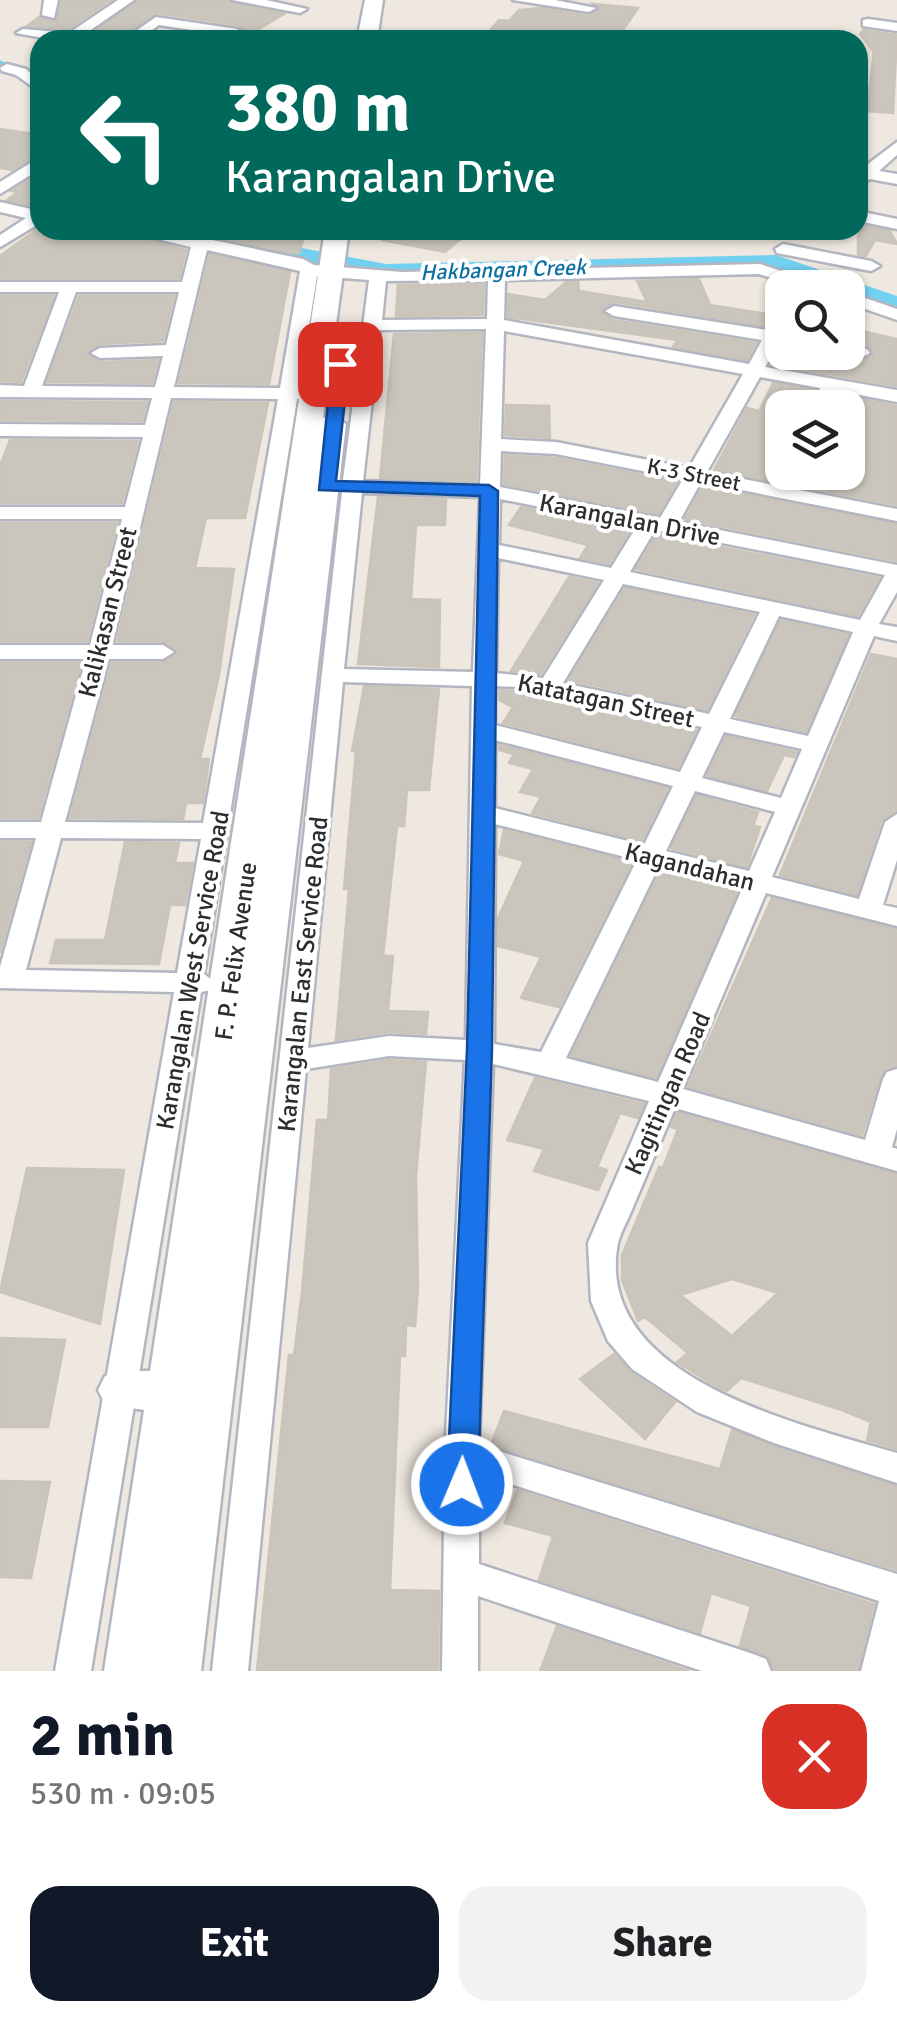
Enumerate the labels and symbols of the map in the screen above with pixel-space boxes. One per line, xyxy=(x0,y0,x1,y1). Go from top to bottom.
water label: Hakbangan Creek xyxy=(420,253,588,286)
pin xyxy=(298,322,383,407)
street label: K-3 Street xyxy=(645,452,743,497)
street label: Karangalan Drive xyxy=(537,487,723,552)
street label: Kalikasan Street xyxy=(71,523,144,701)
street label: Katatagan Street xyxy=(515,667,697,734)
street label: Karangalan West Service Road xyxy=(149,808,236,1132)
street label: Karangalan East Service Road xyxy=(271,815,334,1133)
street label: Kagandahan xyxy=(622,835,758,898)
street label: F. P. Felix Avenue xyxy=(208,860,263,1042)
street label: Kagitingan Road xyxy=(618,1007,717,1180)
position arrow xyxy=(410,1432,514,1536)

